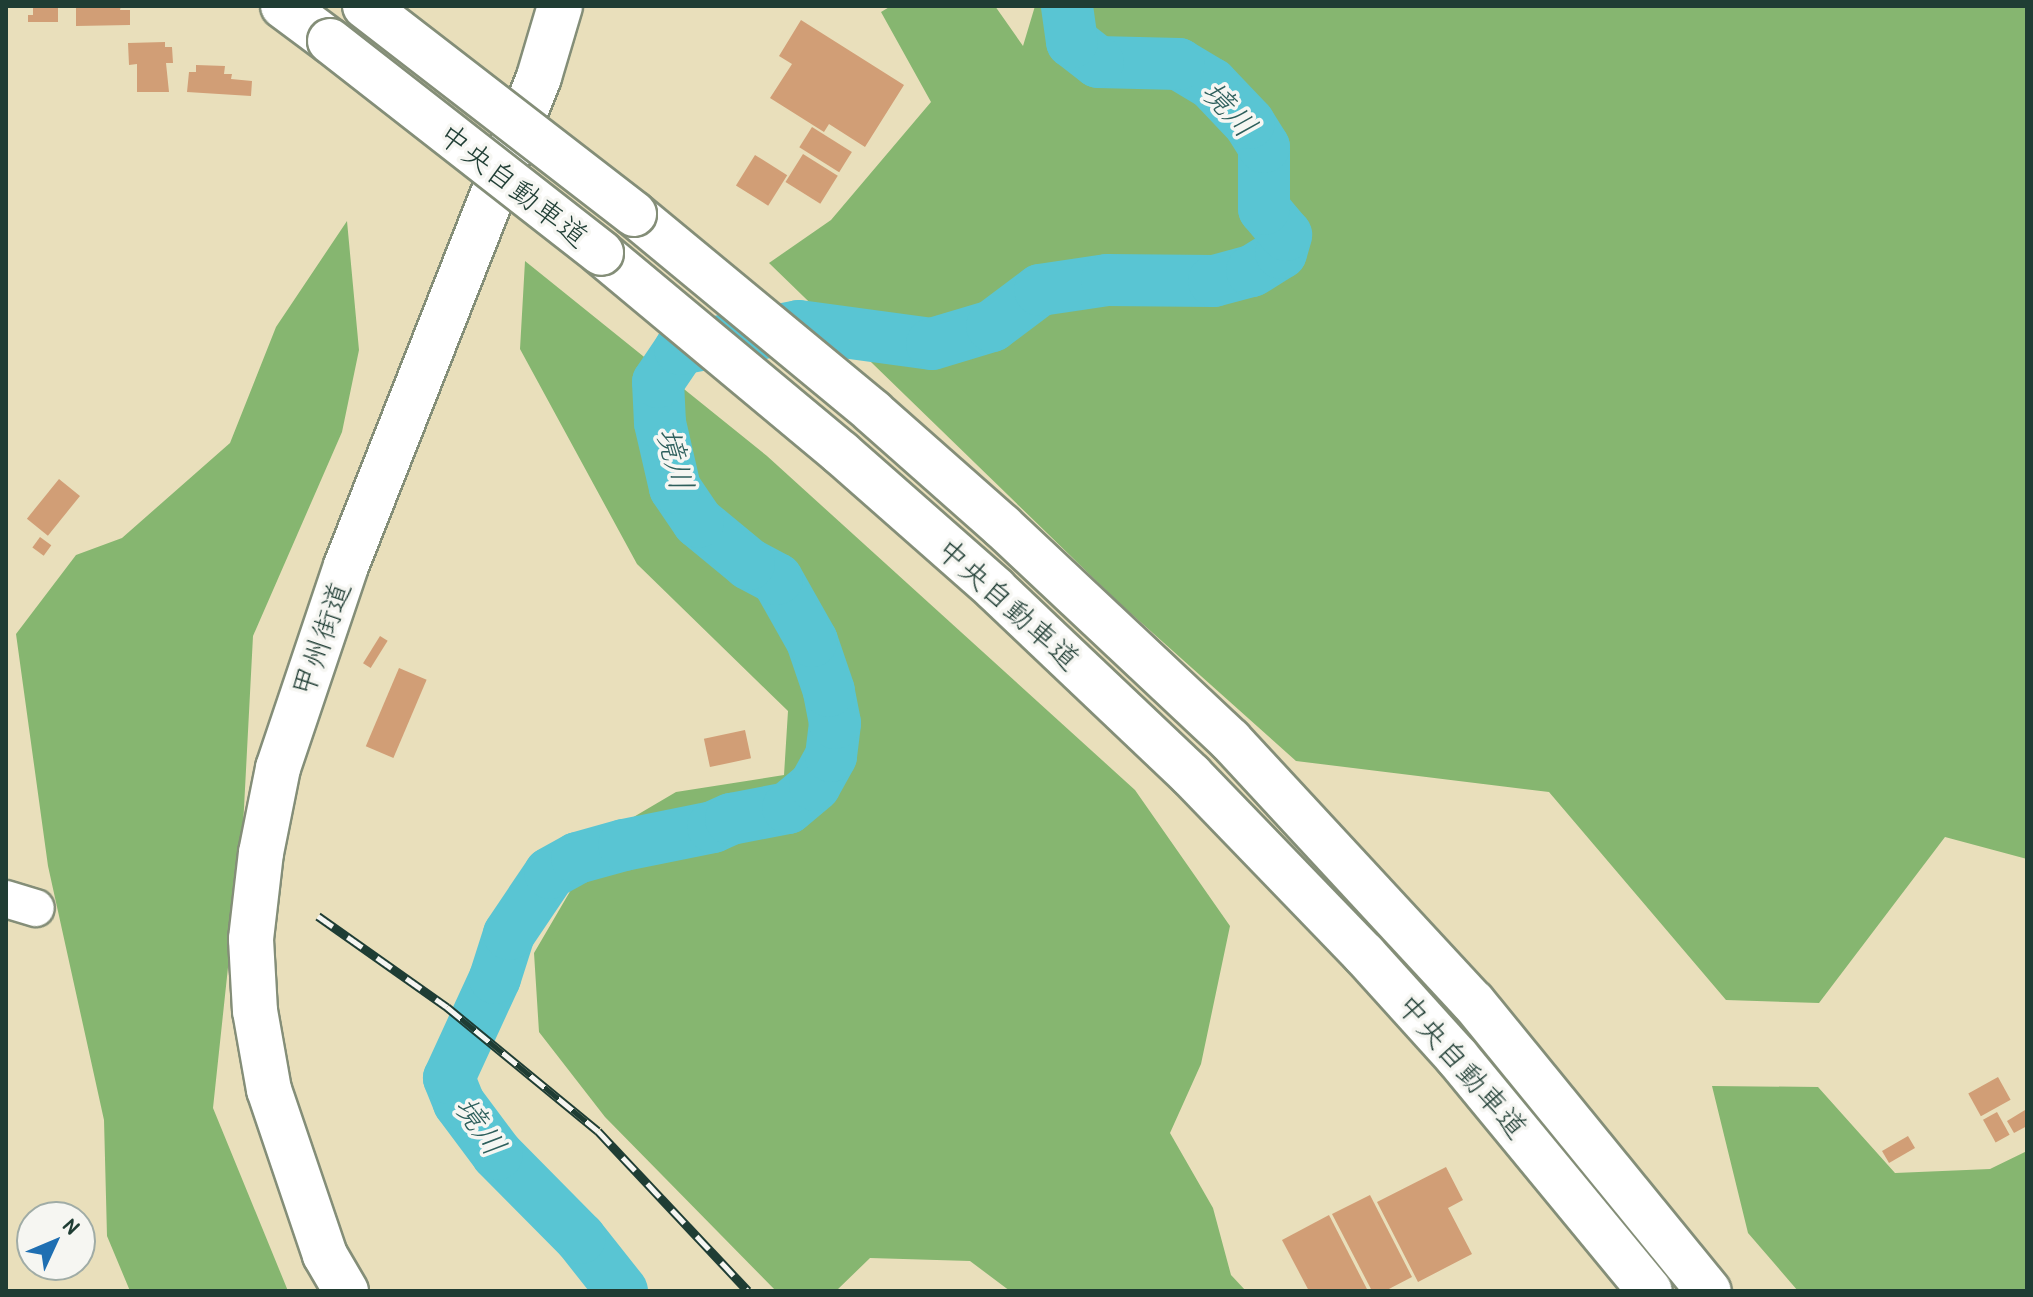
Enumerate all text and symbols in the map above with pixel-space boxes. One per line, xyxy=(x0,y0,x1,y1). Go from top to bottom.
water label: 境川 xyxy=(1193,73,1265,145)
street label: 中央自動車道 xyxy=(432,115,596,255)
water label: 境川 xyxy=(649,423,701,495)
street label: 中央自動車道 xyxy=(930,530,1088,678)
street label: 甲州街道 xyxy=(284,576,358,702)
street label: 中央自動車道 xyxy=(1390,986,1536,1146)
water label: 境川 xyxy=(446,1089,514,1163)
north arrow xyxy=(16,1201,96,1281)
text: N xyxy=(57,1211,87,1240)

